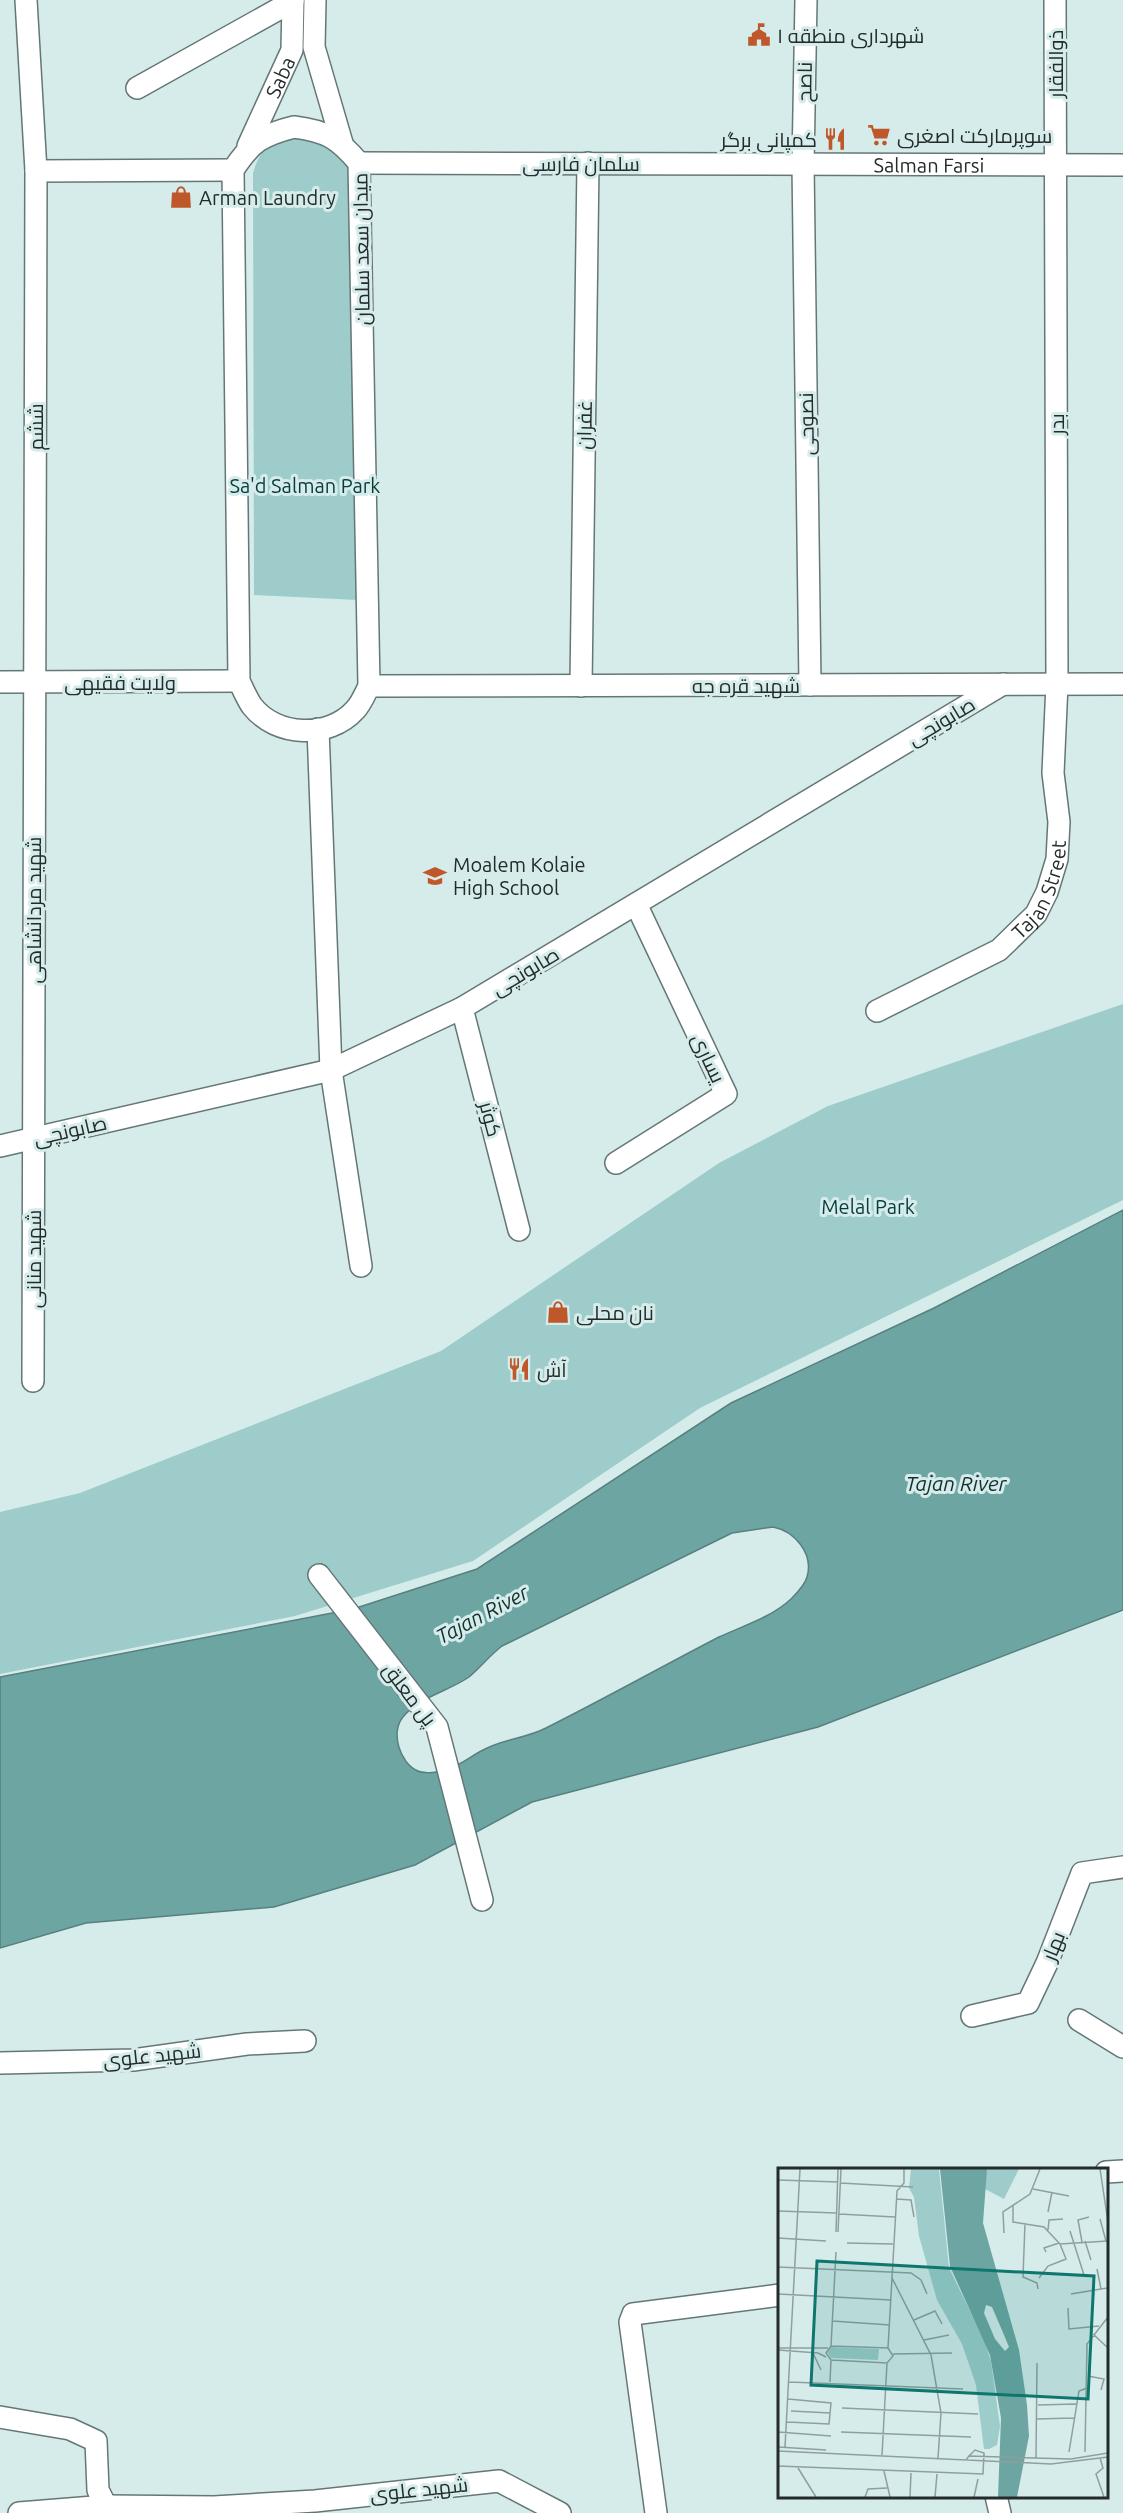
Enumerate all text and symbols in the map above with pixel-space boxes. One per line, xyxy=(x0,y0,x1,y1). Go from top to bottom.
public building icon: شهرداری منطقه ۱ xyxy=(746,22,772,48)
place label: شهرداری منطقه ۱ xyxy=(777,24,924,49)
street label: ذوالفقار xyxy=(1044,30,1068,99)
street label: Saba xyxy=(260,53,299,101)
street label: ناصح xyxy=(792,62,819,102)
supermarket icon: سوپرمارکت اصغری xyxy=(866,122,892,148)
place label: سوپرمارکت اصغری xyxy=(897,124,1052,149)
restaurant icon: کمپانی برگر xyxy=(822,126,848,152)
place label: کمپانی برگر xyxy=(720,128,817,153)
street label: سلمان فارسی xyxy=(522,152,640,177)
street label: Salman Farsi xyxy=(874,153,984,176)
street label: میدان سعد سلمان xyxy=(348,172,376,326)
shop icon: Arman Laundry xyxy=(168,184,194,210)
place label: Arman Laundry xyxy=(199,186,336,209)
street label: نصوحی xyxy=(794,392,820,456)
street label: غفران xyxy=(572,400,598,450)
street label: ششم xyxy=(24,404,50,450)
street label: بدر xyxy=(1045,413,1069,436)
park label: Sa'd Salman Park xyxy=(230,474,380,497)
street label: ولایت فقیهی xyxy=(64,671,176,696)
street label: شهید قره جه xyxy=(692,674,800,699)
street label: صابونچی xyxy=(903,692,980,752)
street label: شهید مردانشاهی xyxy=(22,837,47,983)
street label: Tajan Street xyxy=(1007,840,1070,943)
place label: Moalem Kolaie High School xyxy=(453,853,586,899)
school or university icon: Moalem Kolaie High School xyxy=(422,863,448,889)
street label: صابونچی xyxy=(487,942,564,1002)
street label: یساری xyxy=(686,1030,731,1088)
street label: کوثر xyxy=(474,1098,507,1139)
street label: صابونچی xyxy=(31,1110,109,1152)
park label: Melal Park xyxy=(821,1195,915,1218)
street label: شهید منانی xyxy=(22,1210,47,1308)
shop icon: نان محلی xyxy=(545,1299,571,1325)
place label: نان محلی xyxy=(576,1301,654,1326)
restaurant icon: آش xyxy=(506,1356,532,1382)
place label: آش xyxy=(537,1358,567,1383)
water label: Tajan River xyxy=(905,1471,1008,1495)
water label: Tajan River xyxy=(432,1579,533,1648)
street label: پل معلق xyxy=(377,1658,442,1732)
street label: بهار xyxy=(1036,1928,1071,1966)
street label: شهید علوی xyxy=(102,2038,202,2074)
inset map xyxy=(778,2168,1108,2498)
street label: شهید علوی xyxy=(369,2472,469,2508)

